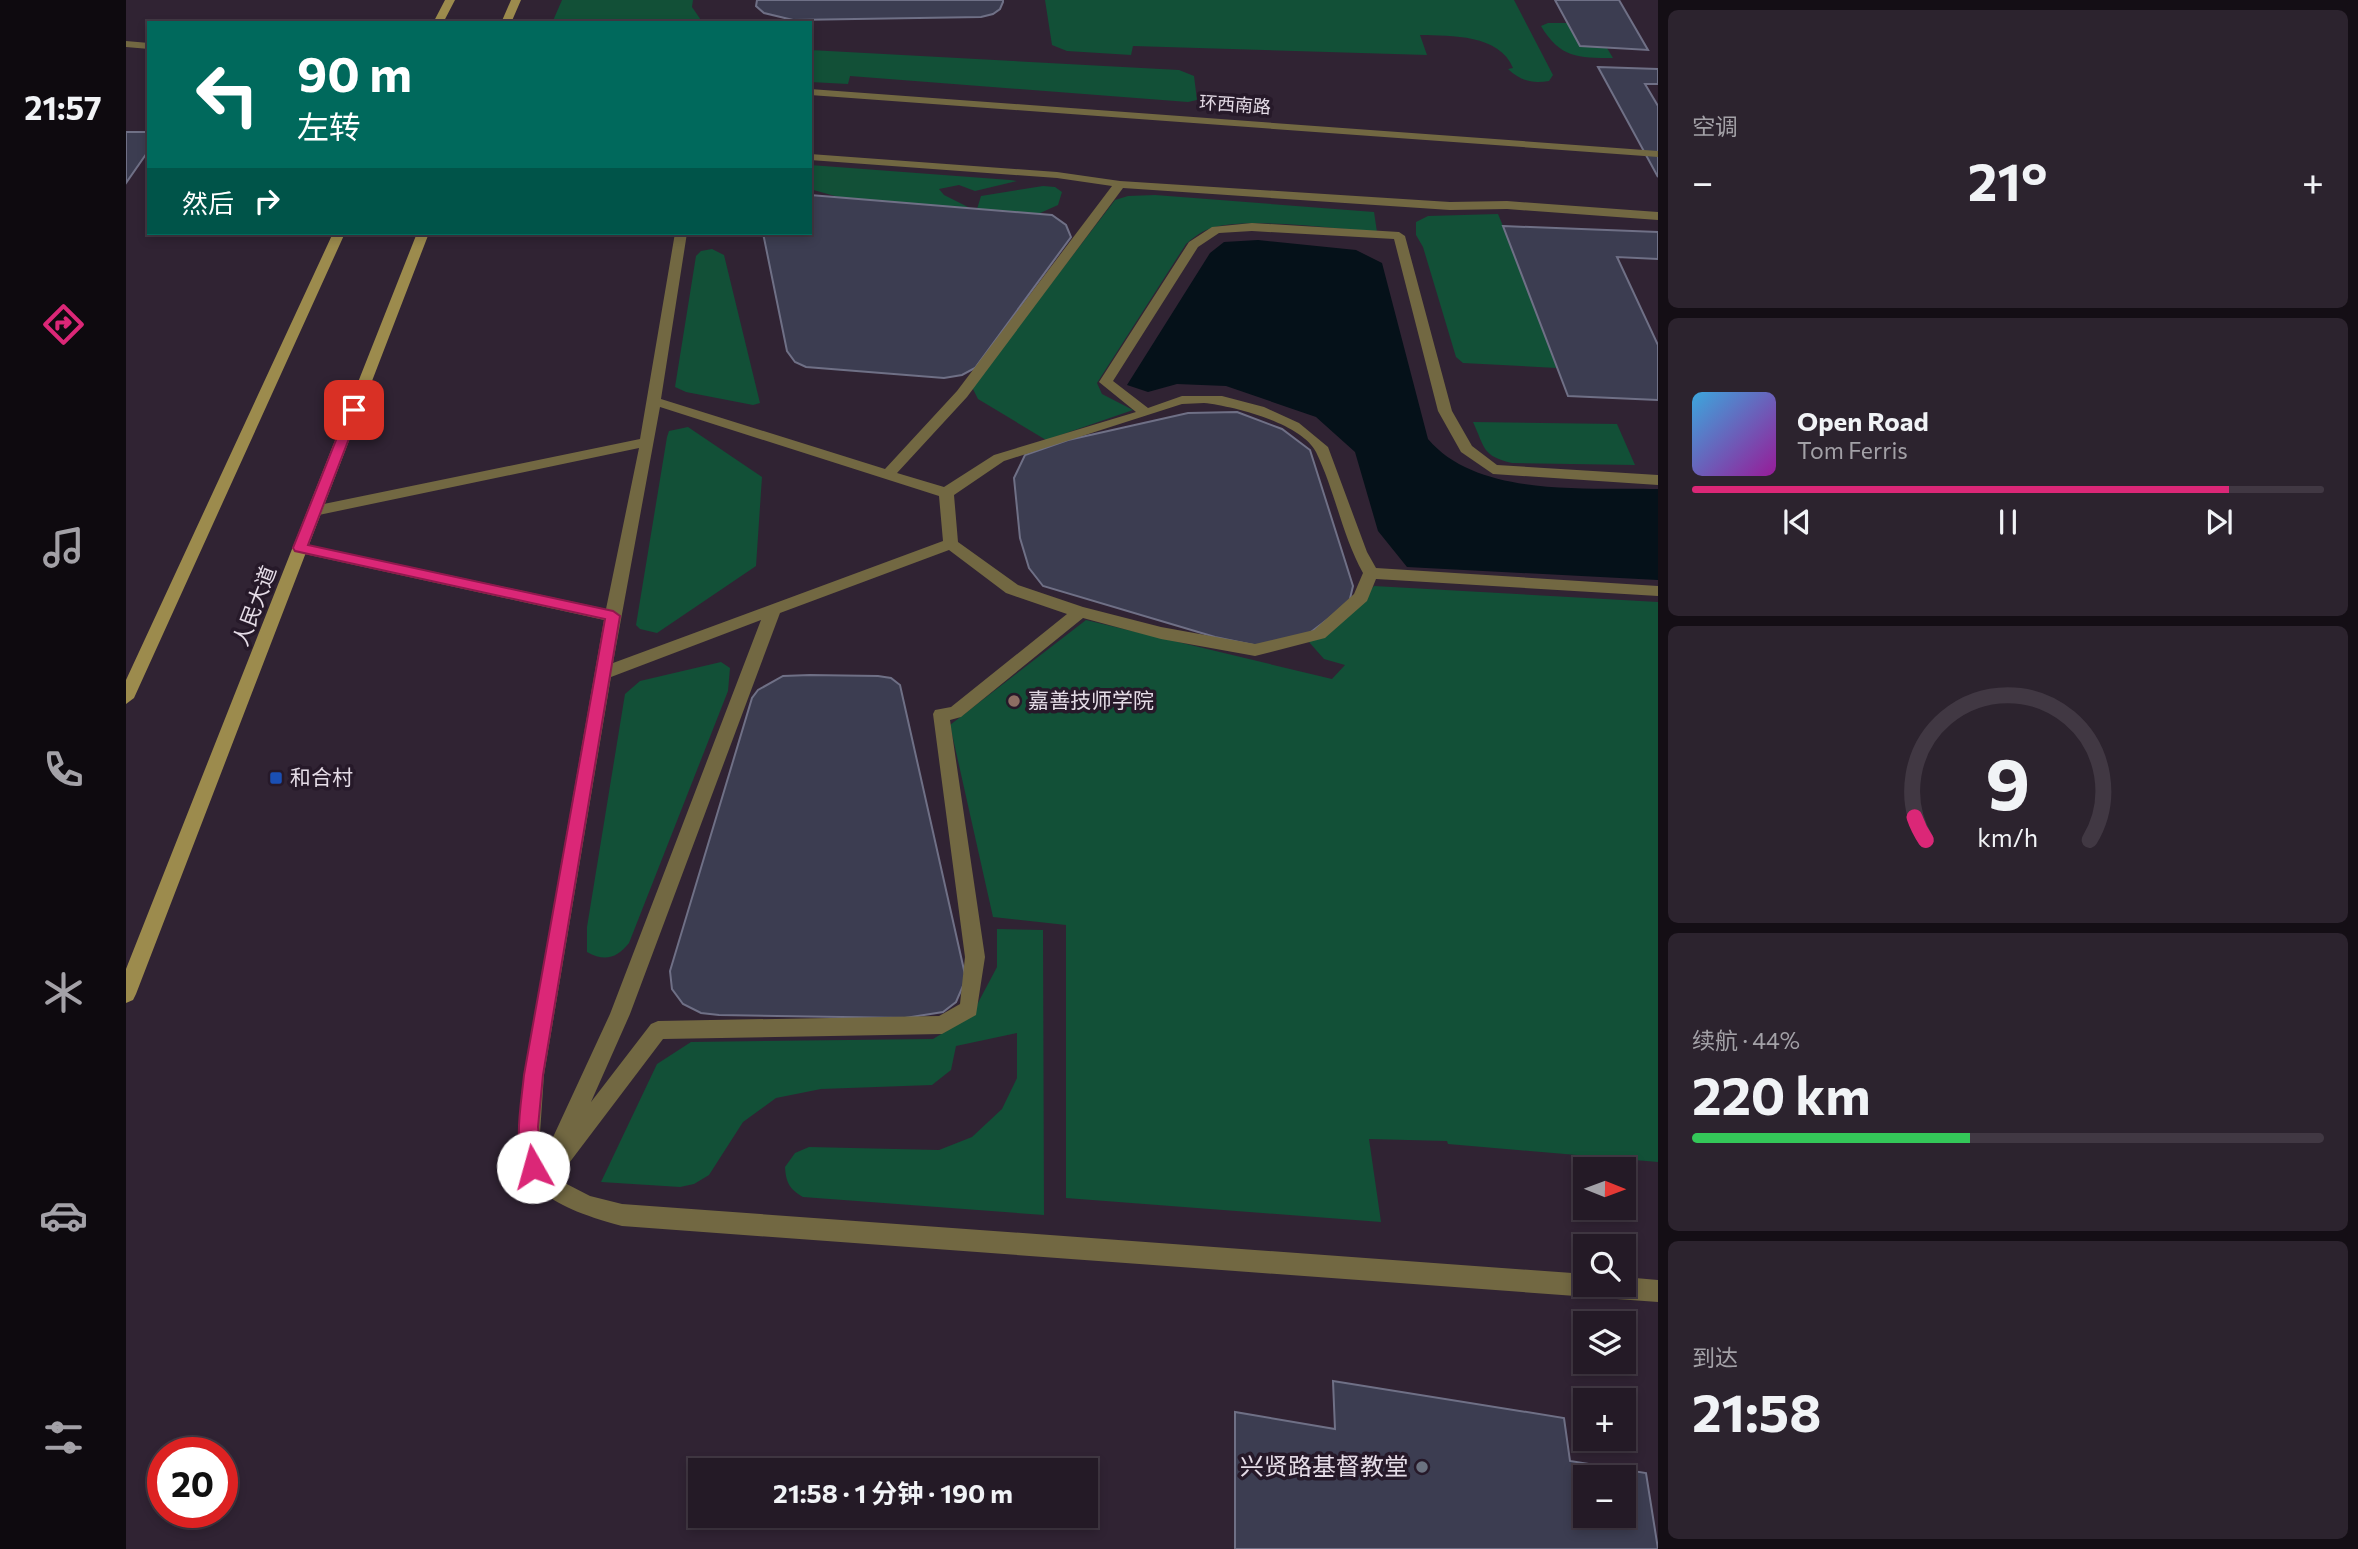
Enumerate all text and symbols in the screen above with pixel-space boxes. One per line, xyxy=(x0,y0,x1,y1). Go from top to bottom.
text: 90 m xyxy=(297,42,412,102)
icon: left xyxy=(182,49,273,140)
text: 21:57 xyxy=(24,87,102,127)
street label: 环西南路 xyxy=(1198,91,1272,117)
text: 左转 xyxy=(297,106,361,146)
text: 空调 xyxy=(1692,112,1738,140)
text: 21° xyxy=(1968,148,2047,212)
text: − xyxy=(1692,157,1714,204)
text: + xyxy=(2302,157,2324,204)
icon: right xyxy=(248,182,286,220)
text: 然后 xyxy=(182,187,234,218)
icon: directions xyxy=(39,300,88,349)
pin xyxy=(324,380,384,440)
icon: arrive xyxy=(335,391,373,429)
text: Open Road xyxy=(1797,405,1929,436)
text: Tom Ferris xyxy=(1797,436,1908,464)
icon: previous xyxy=(1778,503,1816,541)
icon: pause xyxy=(1989,503,2027,541)
icon: next xyxy=(2200,503,2238,541)
icon: music xyxy=(39,523,88,572)
street label: 人民大道 xyxy=(227,562,280,649)
place label: 嘉善技师学院 xyxy=(1028,687,1154,712)
marker: 嘉善技师学院 xyxy=(1006,693,1022,709)
text: 9 xyxy=(1986,737,2030,826)
icon: phone xyxy=(39,745,88,794)
place label: 和合村 xyxy=(290,764,353,789)
marker: 和合村 xyxy=(268,770,284,786)
text: km/h xyxy=(1978,822,2038,852)
icon: climate xyxy=(39,968,88,1017)
text: 续航 · 44% xyxy=(1692,1026,1800,1054)
text: 220 km xyxy=(1692,1062,1871,1126)
position arrow xyxy=(496,1130,570,1204)
north arrow xyxy=(1573,1157,1636,1220)
map controls xyxy=(1573,1157,1636,1528)
icon: car xyxy=(39,1191,88,1240)
button: search xyxy=(1573,1234,1636,1297)
button: layers xyxy=(1573,1311,1636,1374)
text: 到达 xyxy=(1692,1343,1738,1371)
text: 21:58 xyxy=(1692,1379,1821,1443)
button: + xyxy=(1573,1388,1636,1451)
icon: filters xyxy=(39,1413,88,1462)
speed limit sign: 20 xyxy=(147,1437,238,1528)
place label: 兴贤路基督教堂 xyxy=(1240,1451,1408,1480)
marker: 兴贤路基督教堂 xyxy=(1414,1459,1430,1475)
button: − xyxy=(1573,1465,1636,1528)
text: 21:58 · 1 分钟 · 190 m xyxy=(773,1477,1013,1508)

